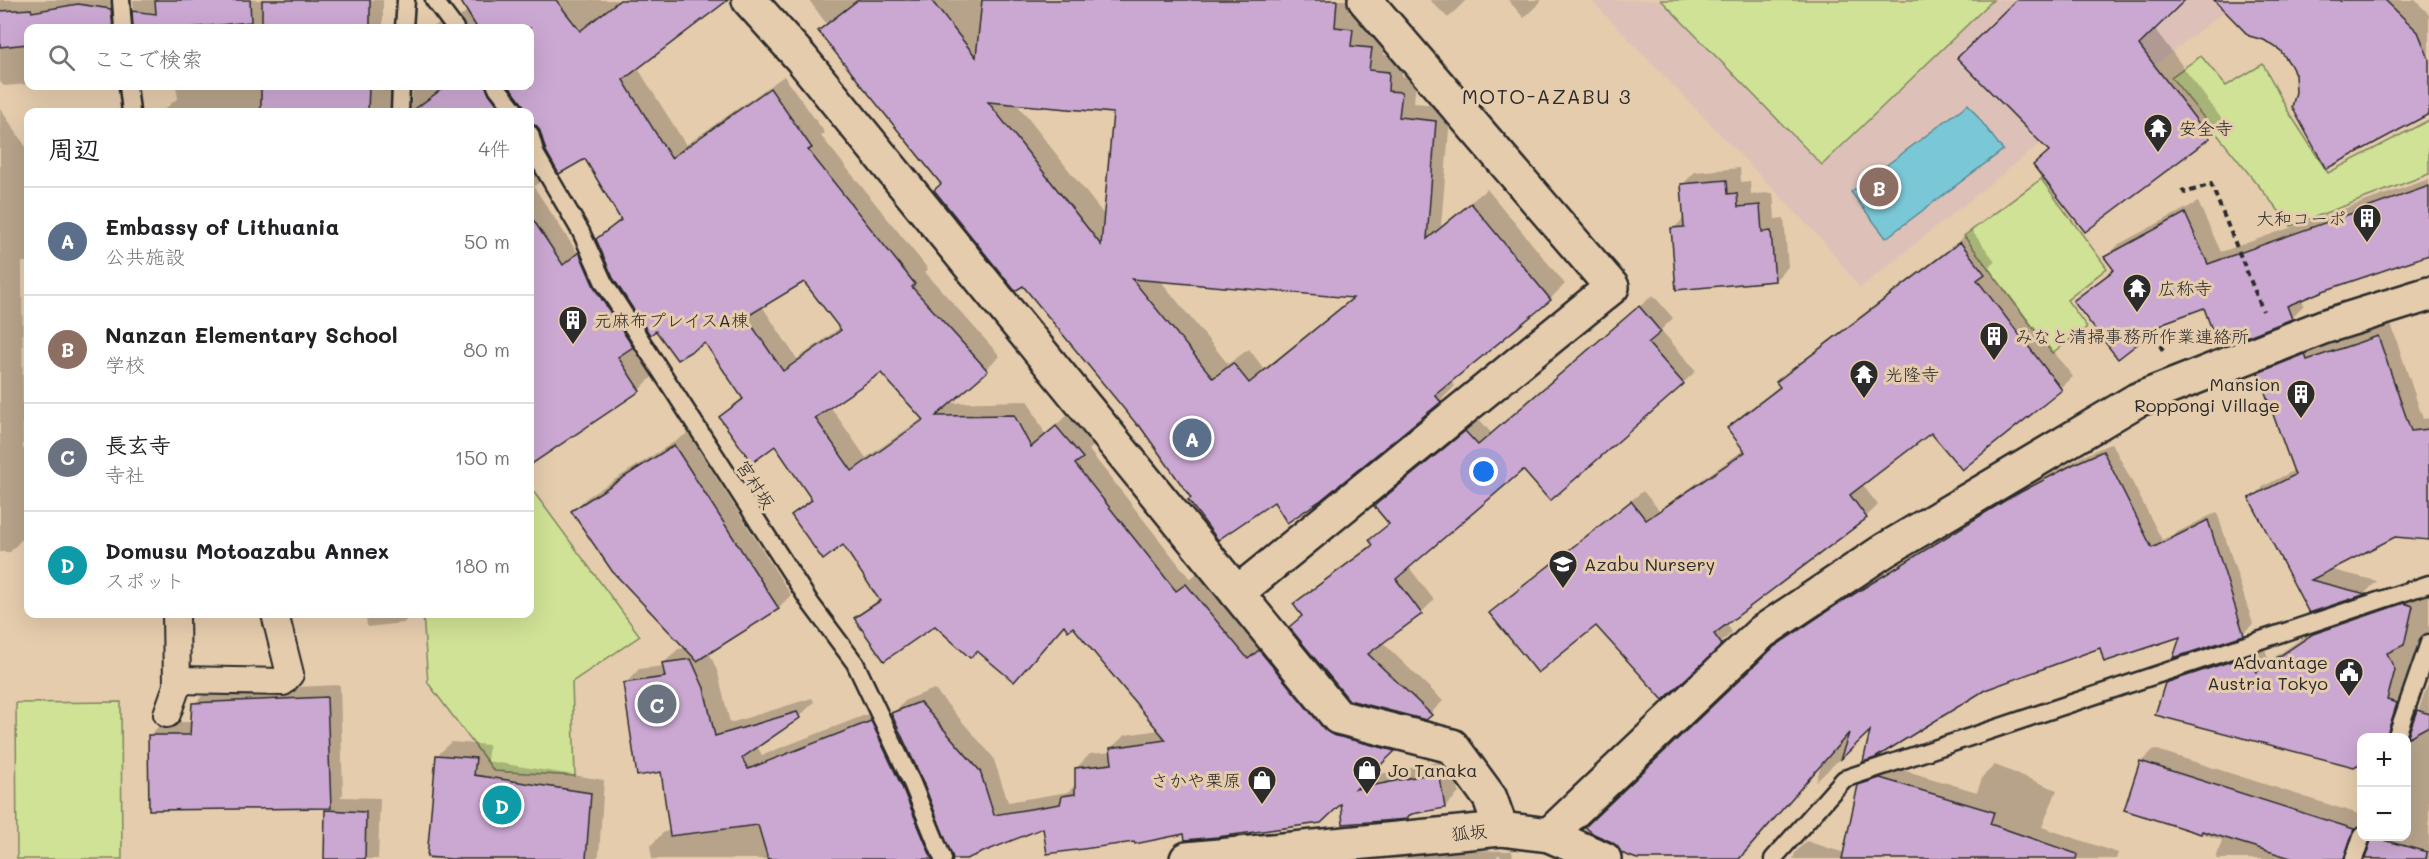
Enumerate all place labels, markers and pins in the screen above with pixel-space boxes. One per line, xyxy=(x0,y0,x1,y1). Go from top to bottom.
temple icon: 安全寺 xyxy=(2142,112,2174,154)
place label: 安全寺 xyxy=(2179,116,2233,140)
pin: B xyxy=(1860,164,1898,210)
building icon: 大和コーポ xyxy=(2351,202,2383,244)
place label: 大和コーポ xyxy=(2256,206,2346,230)
temple icon: 広称寺 xyxy=(2121,272,2153,314)
place label: 広称寺 xyxy=(2158,276,2212,300)
building icon: 元麻布プレイスA棟 xyxy=(557,304,589,346)
place label: 元麻布プレイスA棟 xyxy=(594,308,749,332)
building icon: みなと清掃事務所作業連絡所 xyxy=(1978,320,2010,362)
place label: みなと清掃事務所作業連絡所 xyxy=(2015,324,2249,348)
temple icon: 光隆寺 xyxy=(1848,358,1880,400)
place label: 光隆寺 xyxy=(1885,362,1939,386)
place label: Mansion Roppongi Village xyxy=(2134,372,2280,417)
building icon: Mansion Roppongi Village xyxy=(2285,378,2317,420)
pin: A xyxy=(1172,416,1212,460)
school or university icon: Azabu Nursery xyxy=(1547,548,1579,590)
place label: Azabu Nursery xyxy=(1584,552,1715,576)
place label: Advantage Austria Tokyo xyxy=(2207,650,2328,695)
public building icon: Advantage Austria Tokyo xyxy=(2333,656,2365,698)
pin: C xyxy=(638,682,676,726)
shop icon: Jo Tanaka xyxy=(1351,754,1383,796)
place label: Jo Tanaka xyxy=(1388,758,1478,782)
shop icon: さかや栗原 xyxy=(1246,764,1278,806)
place label: さかや栗原 xyxy=(1151,768,1241,792)
pin: D xyxy=(482,782,522,828)

